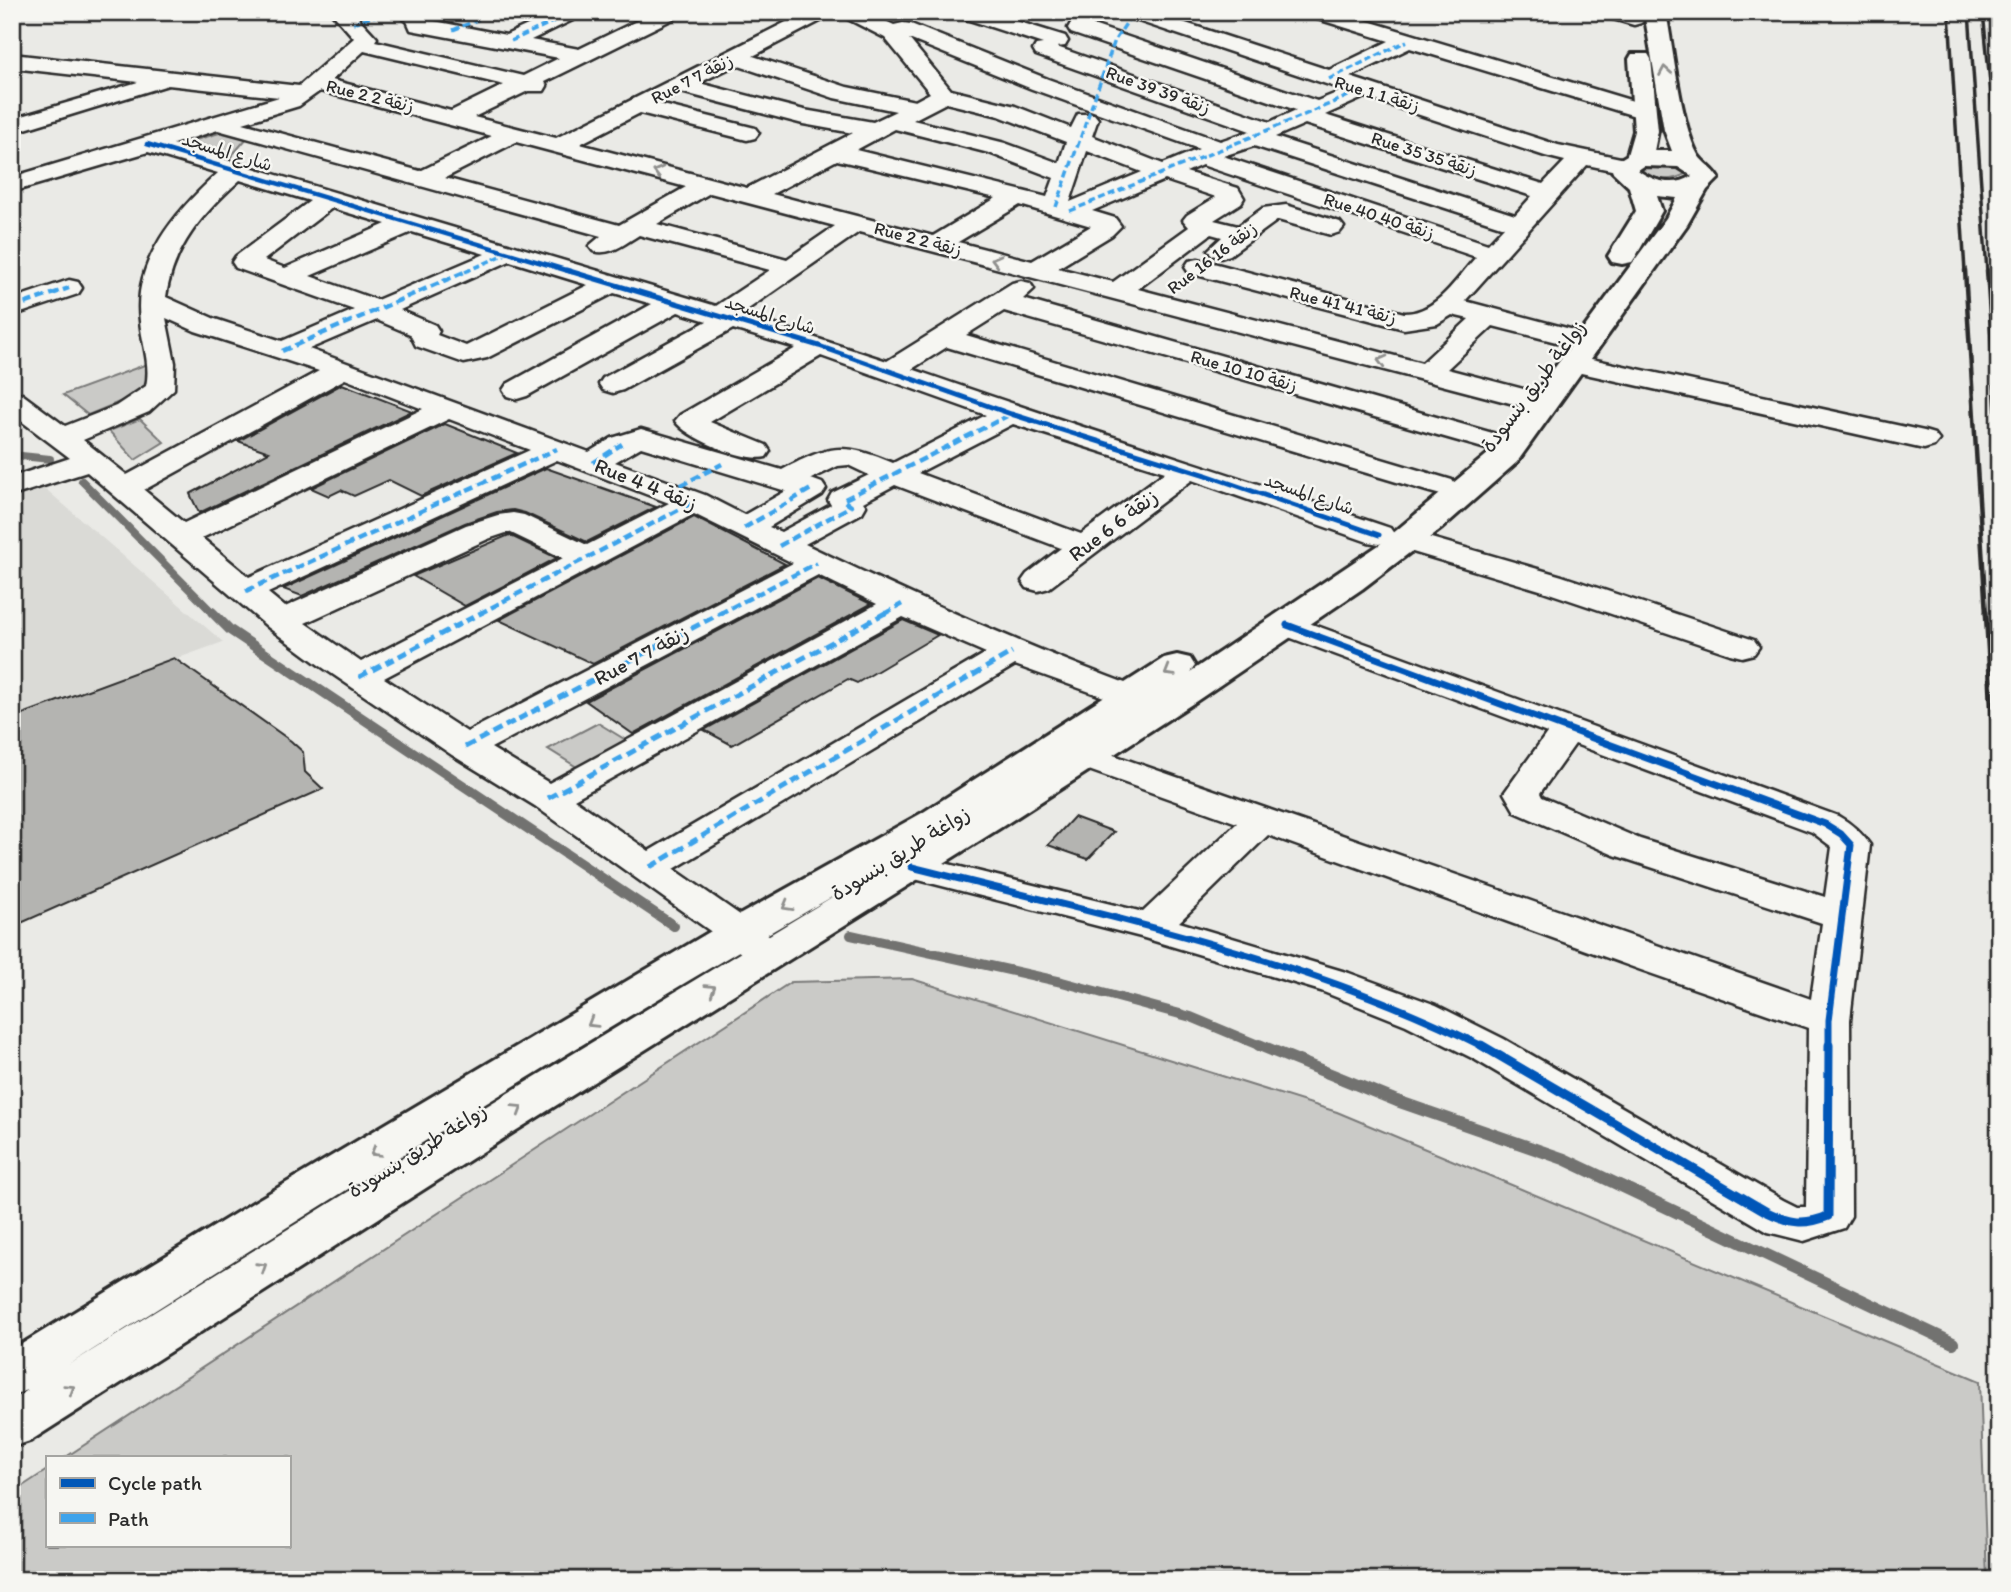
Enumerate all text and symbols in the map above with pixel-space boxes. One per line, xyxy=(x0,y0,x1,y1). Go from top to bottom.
street label: Rue 7 زنقة 7 xyxy=(647,49,737,109)
street label: Rue 39 زنقة 39 xyxy=(1103,61,1213,119)
one-way arrow xyxy=(1658,65,1673,77)
street label: Rue 1 زنقة 1 xyxy=(1332,71,1422,117)
street label: Rue 2 زنقة 2 xyxy=(324,74,416,118)
street label: Rue 35 زنقة 35 xyxy=(1368,127,1480,181)
street label: شارع المسجد xyxy=(179,128,275,177)
one-way arrow xyxy=(652,166,664,180)
street label: Rue 40 زنقة 40 xyxy=(1321,188,1437,244)
street label: Rue 2 زنقة 2 xyxy=(872,217,964,261)
street label: Rue 16 زنقة 16 xyxy=(1163,217,1261,299)
one-way arrow xyxy=(990,254,1002,268)
street label: Rue 41 زنقة 41 xyxy=(1287,281,1399,329)
street label: شارع المسجد xyxy=(722,291,818,340)
street label: زواغة طريق بنسودة xyxy=(1475,315,1592,458)
street label: Rue 10 زنقة 10 xyxy=(1188,345,1300,397)
one-way arrow xyxy=(1376,355,1388,369)
street label: Rue 4 زنقة 4 xyxy=(591,452,701,516)
street label: شارع المسجد xyxy=(1261,468,1357,521)
street label: Rue 6 زنقة 6 xyxy=(1064,483,1162,567)
street label: Rue 7 زنقة 7 xyxy=(589,620,693,690)
one-way arrow xyxy=(1163,663,1176,676)
street label: زواغة طريق بنسودة xyxy=(826,800,975,907)
one-way arrow xyxy=(781,897,794,910)
one-way arrow xyxy=(704,984,717,997)
one-way arrow xyxy=(586,1015,599,1028)
street label: زواغة طريق بنسودة xyxy=(343,1097,492,1204)
one-way arrow xyxy=(510,1104,523,1117)
one-way arrow xyxy=(370,1144,383,1157)
one-way arrow xyxy=(254,1263,267,1276)
one-way arrow xyxy=(62,1385,75,1398)
legend xyxy=(46,1456,290,1546)
text: Cycle path xyxy=(108,1470,202,1495)
text: Path xyxy=(108,1506,149,1531)

